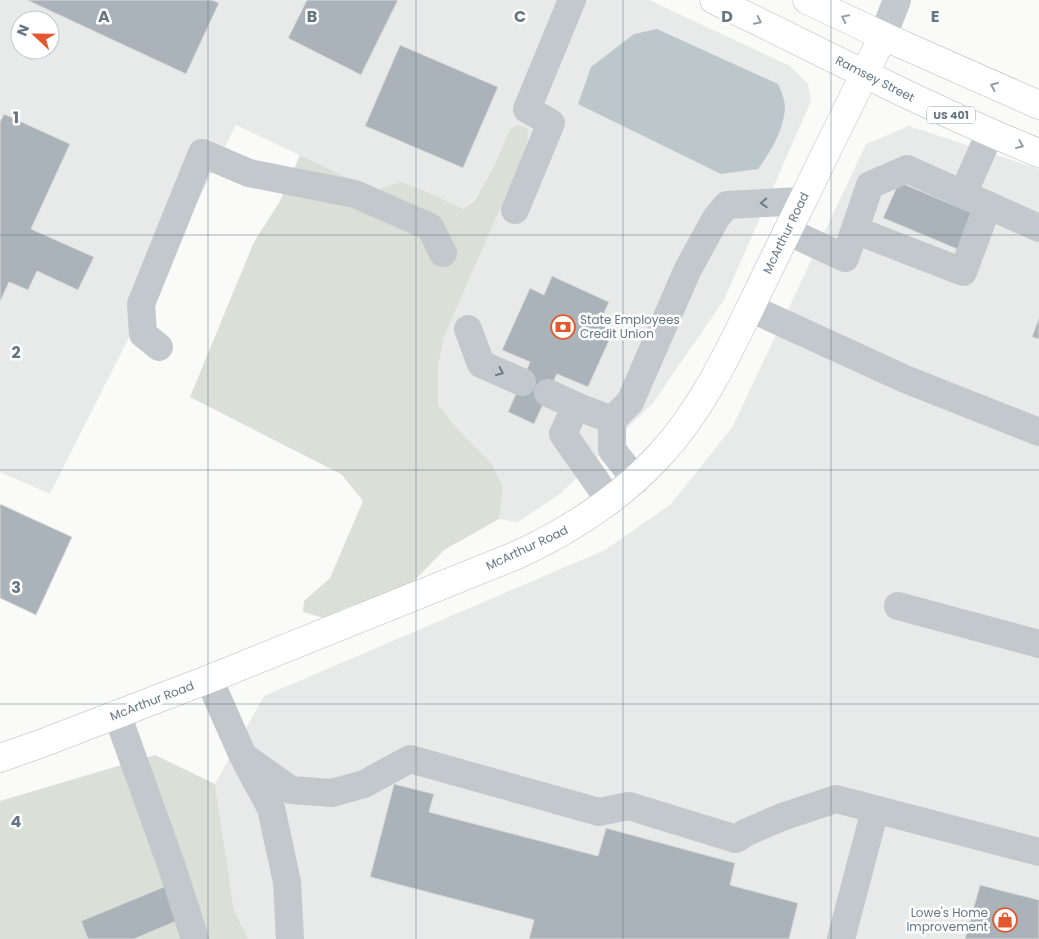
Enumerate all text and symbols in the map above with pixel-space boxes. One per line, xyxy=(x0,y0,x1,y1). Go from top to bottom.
text: A xyxy=(98,5,110,28)
text: B xyxy=(307,5,317,28)
text: C xyxy=(514,5,526,28)
text: D xyxy=(721,5,733,28)
text: E xyxy=(931,5,939,28)
north arrow xyxy=(10,10,60,60)
one-way arrow xyxy=(841,14,850,24)
one-way arrow xyxy=(752,15,761,25)
text: N xyxy=(12,22,34,39)
street label: Ramsey Street xyxy=(833,51,918,106)
one-way arrow xyxy=(990,81,999,92)
text: 1 xyxy=(13,106,19,129)
road number: US 401 xyxy=(927,106,975,124)
one-way arrow xyxy=(1015,139,1024,150)
street label: McArthur Road xyxy=(758,189,813,276)
one-way arrow xyxy=(760,198,768,209)
place label: State Employees Credit Union xyxy=(580,311,680,342)
bank icon: State Employees Credit Union xyxy=(550,314,576,340)
text: 2 xyxy=(11,341,21,364)
one-way arrow xyxy=(495,366,504,377)
street label: McArthur Road xyxy=(483,521,571,574)
text: 3 xyxy=(11,576,21,599)
street label: McArthur Road xyxy=(107,677,196,724)
text: 4 xyxy=(11,810,22,833)
place label: Lowe's Home Improvement xyxy=(906,904,988,935)
shop icon: Lowe's Home Improvement xyxy=(992,907,1018,933)

